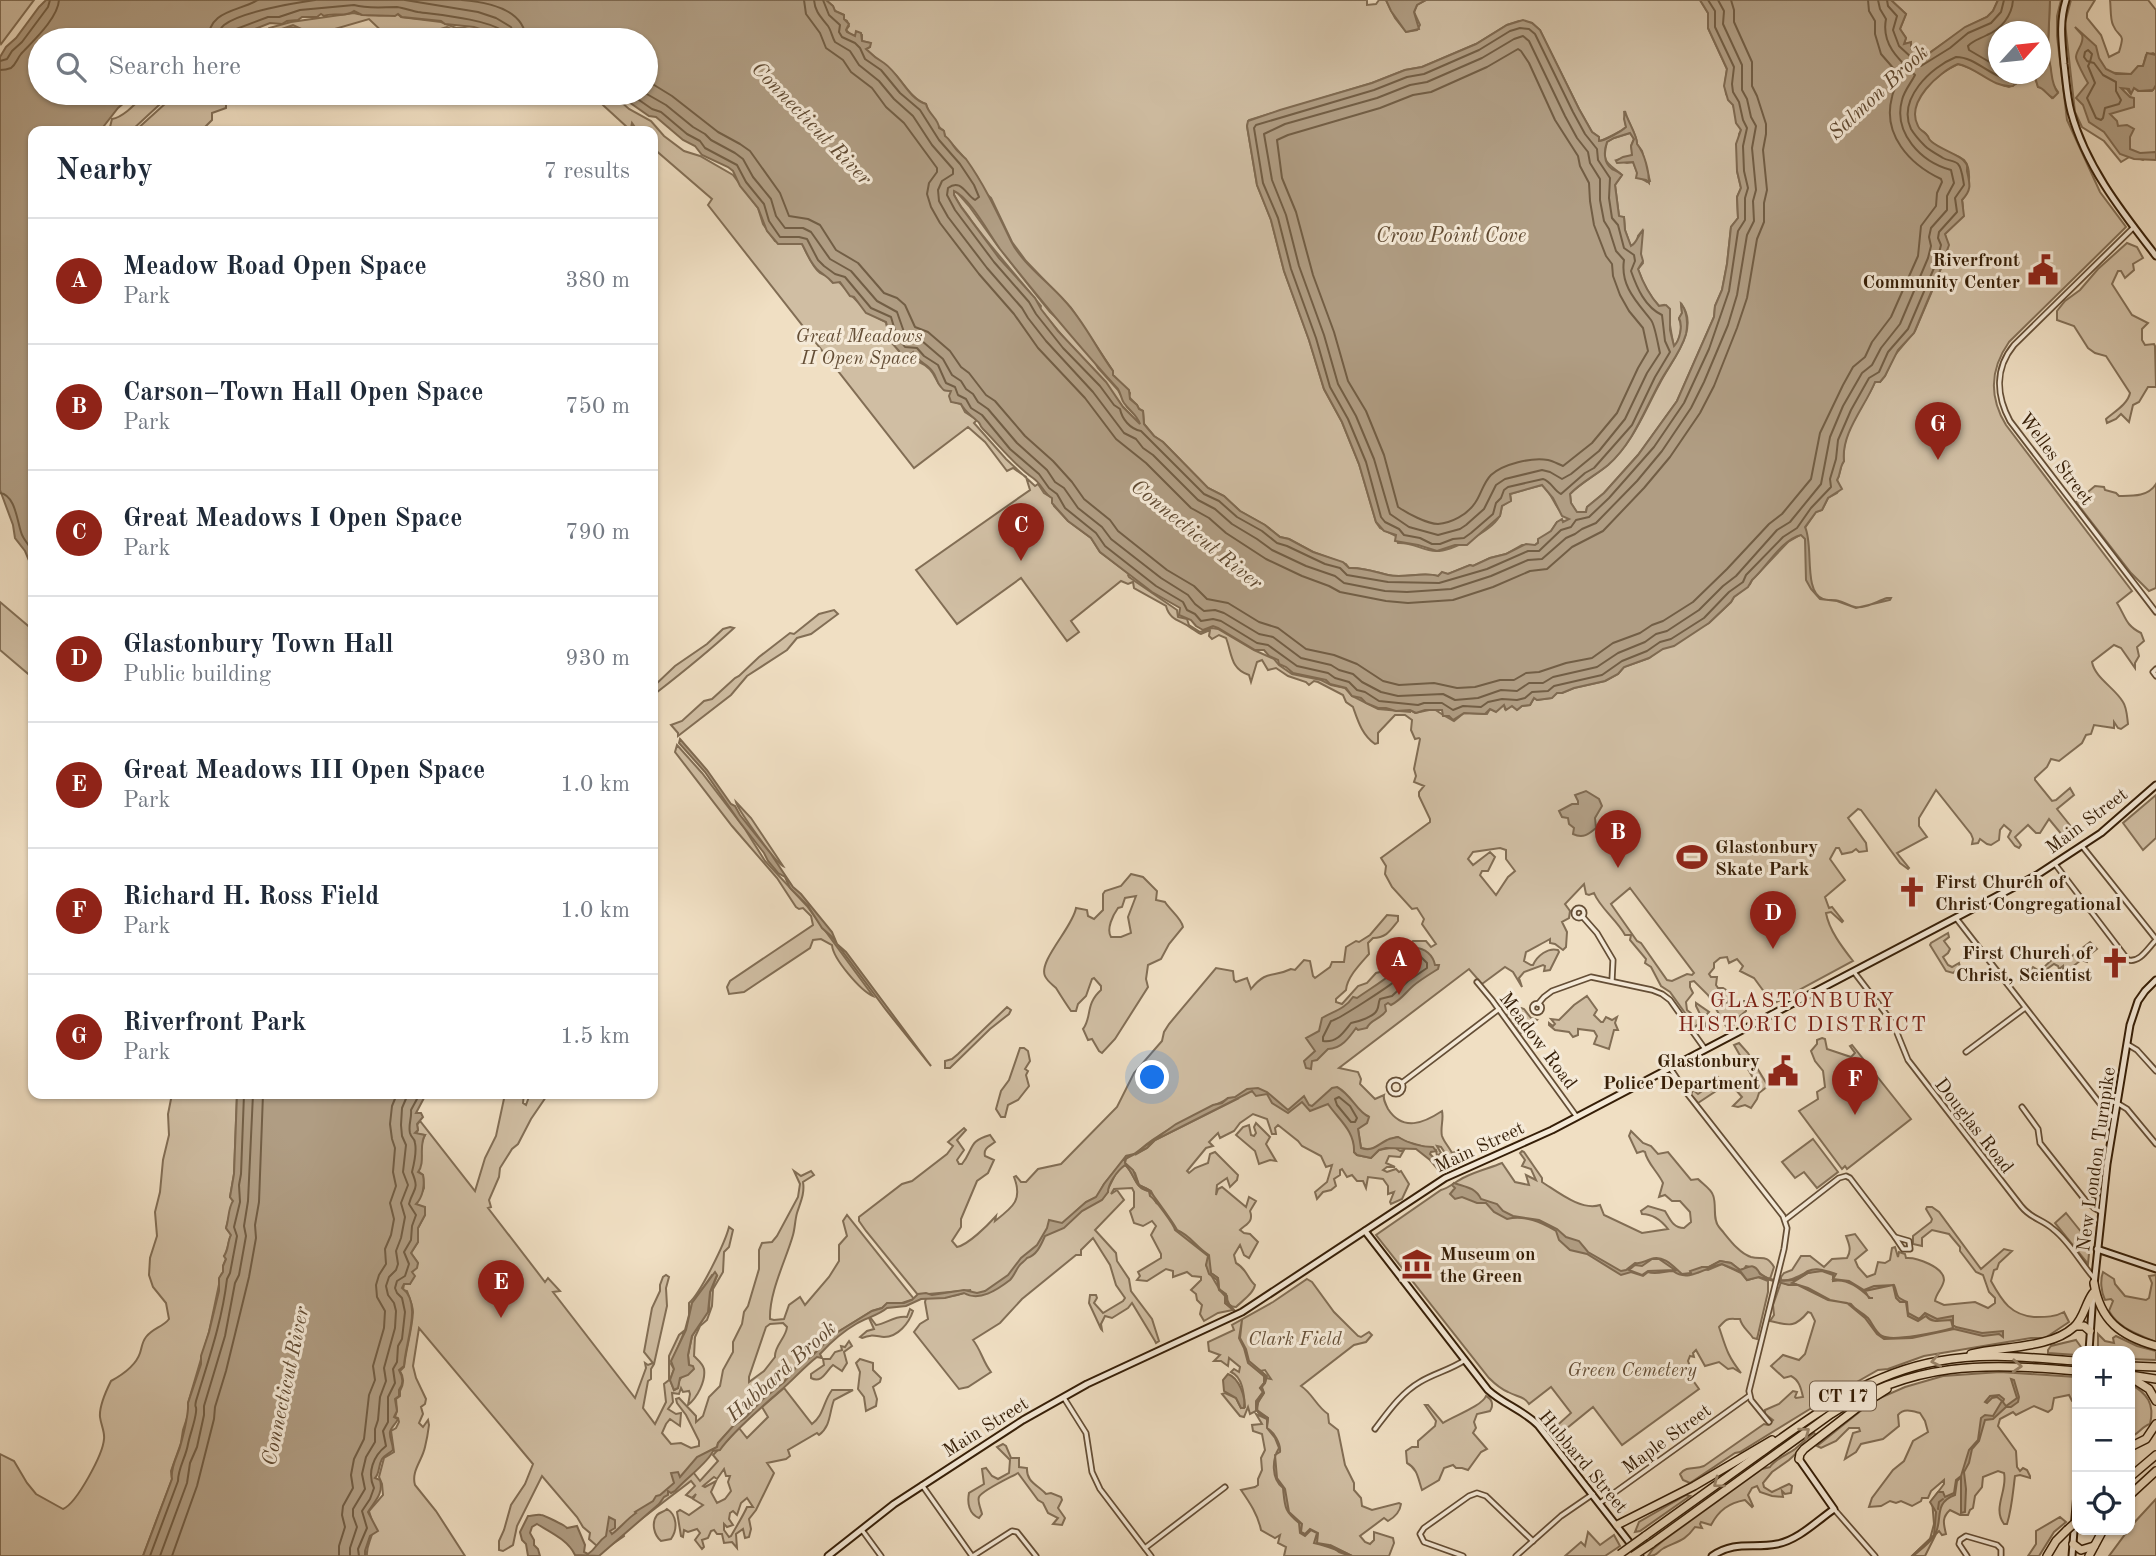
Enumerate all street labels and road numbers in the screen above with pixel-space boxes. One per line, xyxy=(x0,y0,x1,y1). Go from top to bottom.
street label: Welles Street xyxy=(2014,410,2096,509)
street label: Main Street xyxy=(2043,785,2132,859)
street label: Meadow Road xyxy=(1495,990,1579,1093)
street label: New London Turnpike xyxy=(2075,1066,2120,1253)
street label: Douglas Road xyxy=(1930,1075,2016,1178)
street label: Main Street xyxy=(1432,1119,1528,1177)
road number: CT 17 xyxy=(1810,1381,1876,1410)
street label: Main Street xyxy=(940,1395,1032,1462)
street label: Maple Street xyxy=(1620,1402,1715,1478)
street label: Hubbard Street xyxy=(1534,1408,1630,1517)

